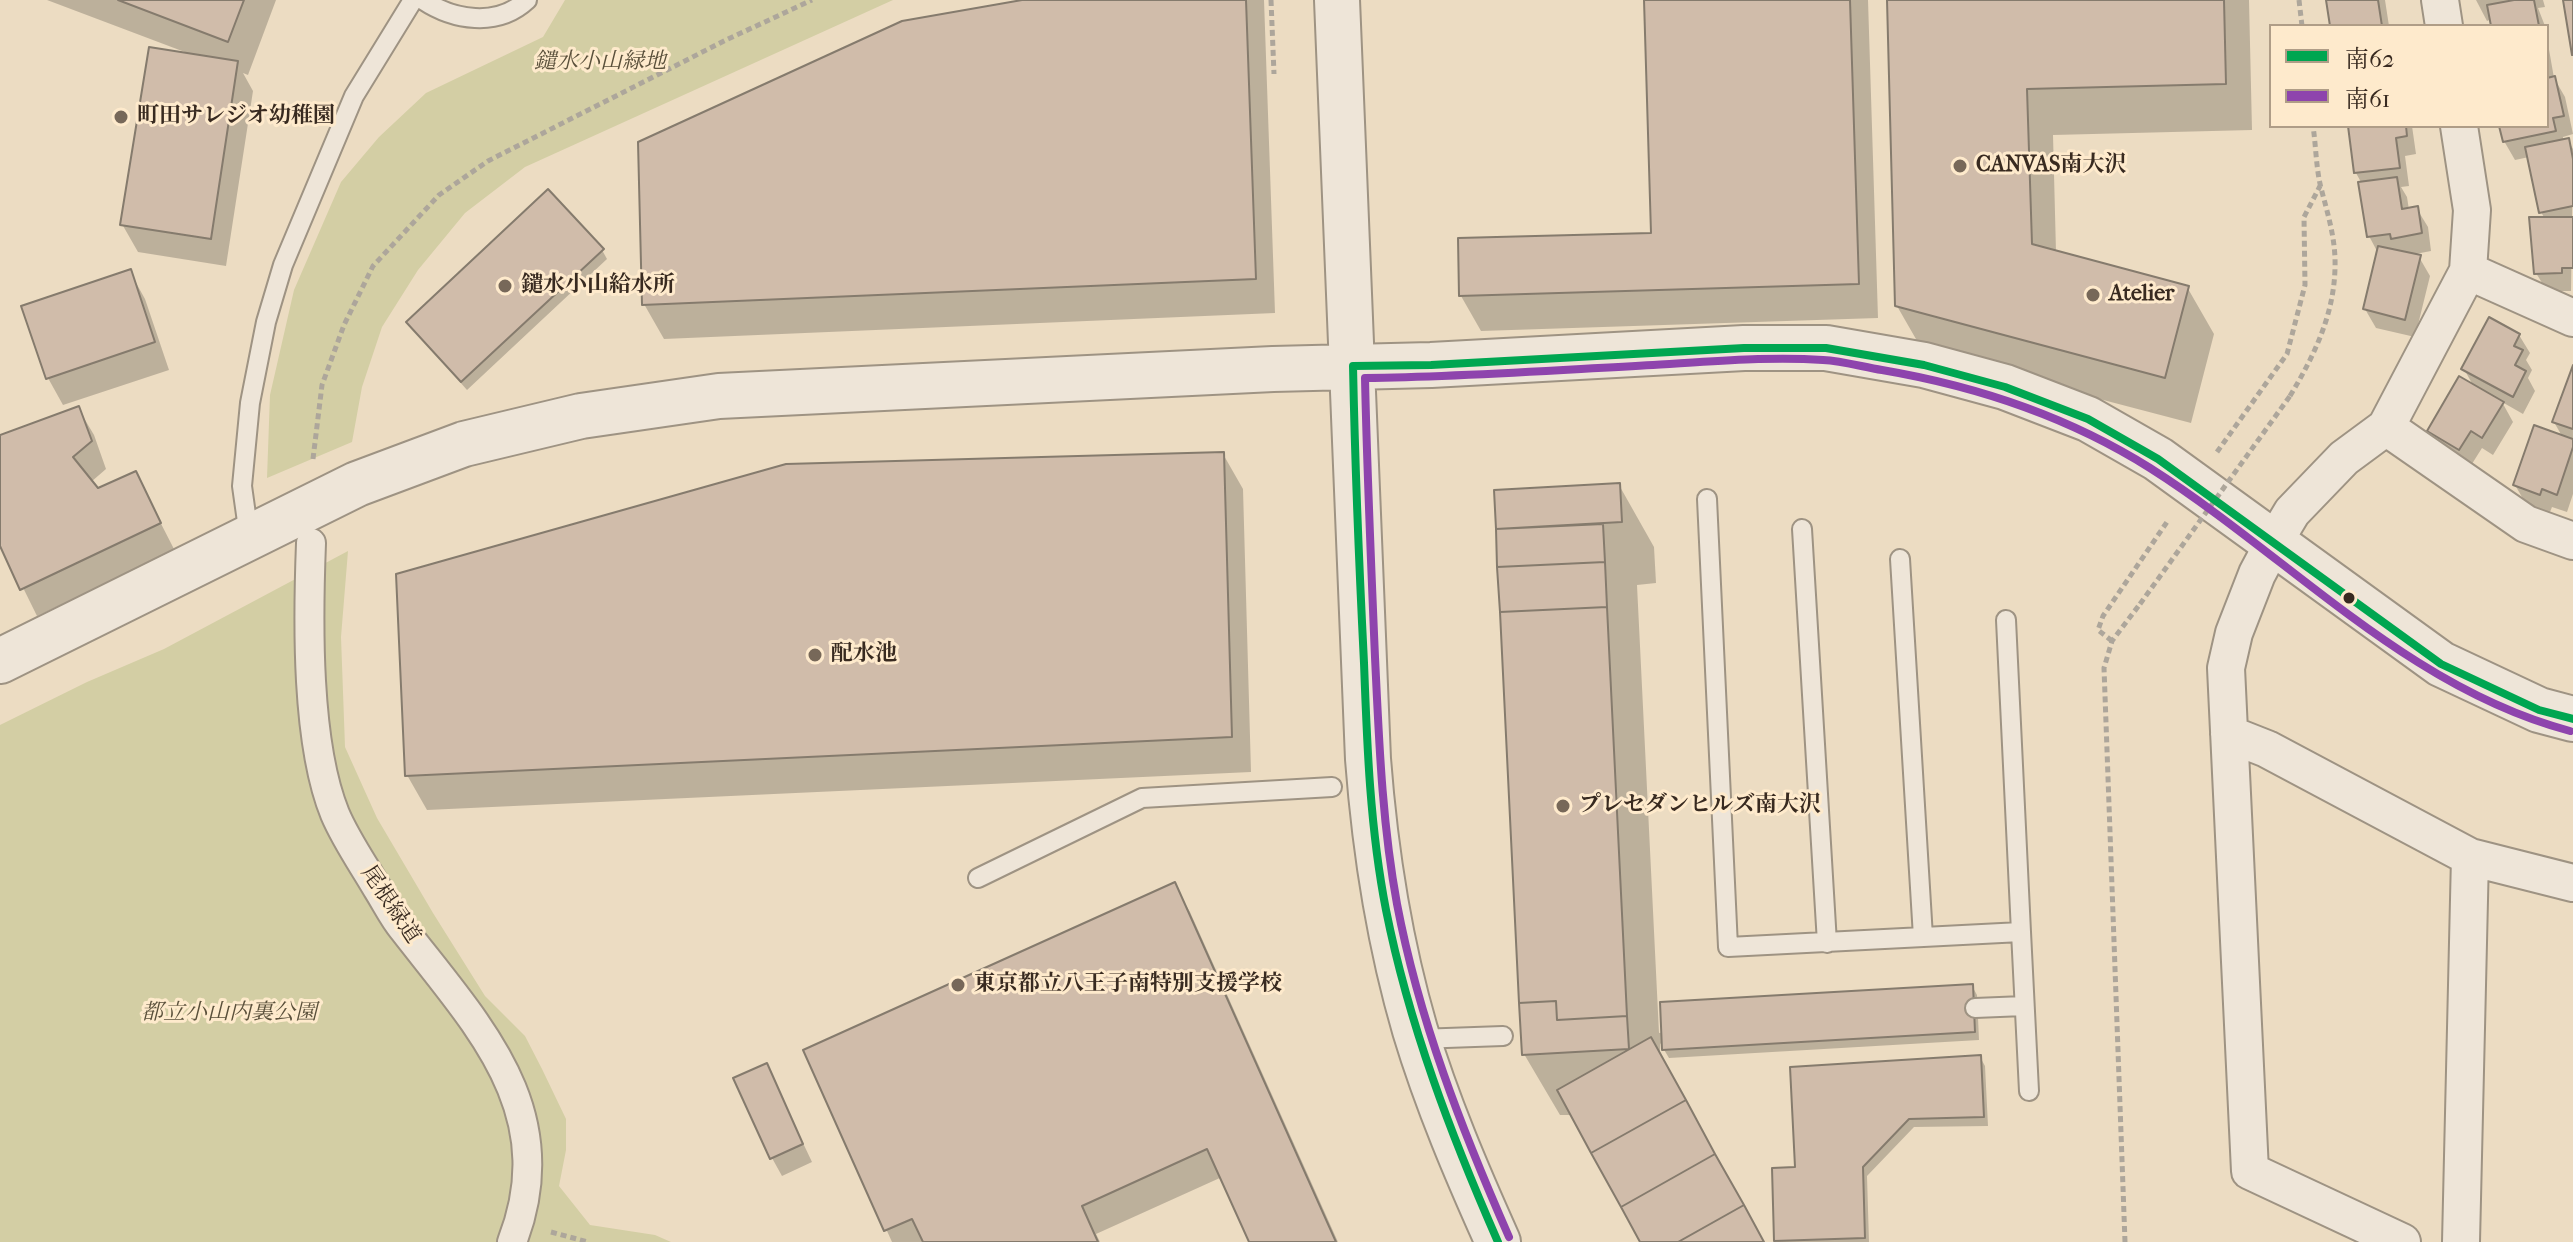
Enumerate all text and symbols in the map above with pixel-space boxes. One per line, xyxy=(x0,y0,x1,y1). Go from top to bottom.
legend xyxy=(2269,24,2549,128)
text: 南62 xyxy=(2345,45,2394,73)
park label: 鑓水小山緑地 xyxy=(534,50,666,76)
text: 南61 xyxy=(2345,85,2390,113)
place label: 町田サレジオ幼稚園 xyxy=(137,104,335,130)
marker: 町田サレジオ幼稚園 xyxy=(112,108,130,126)
place label: CANVAS南大沢 xyxy=(1976,153,2126,179)
marker: CANVAS南大沢 xyxy=(1951,157,1969,175)
place label: 鑓水小山給水所 xyxy=(521,273,675,299)
marker: 鑓水小山給水所 xyxy=(496,277,514,295)
place label: Atelier xyxy=(2109,282,2174,308)
marker: Atelier xyxy=(2084,286,2102,304)
unlabelled marker xyxy=(2341,590,2357,606)
place label: 配水池 xyxy=(831,642,897,668)
marker: 配水池 xyxy=(806,646,824,664)
place label: プレセダンヒルズ南大沢 xyxy=(1579,793,1821,819)
marker: プレセダンヒルズ南大沢 xyxy=(1554,797,1572,815)
street label: 尾根緑道 xyxy=(354,861,426,949)
place label: 東京都立八王子南特別支援学校 xyxy=(974,972,1282,998)
marker: 東京都立八王子南特別支援学校 xyxy=(949,976,967,994)
park label: 都立小山内裏公園 xyxy=(141,1001,317,1027)

